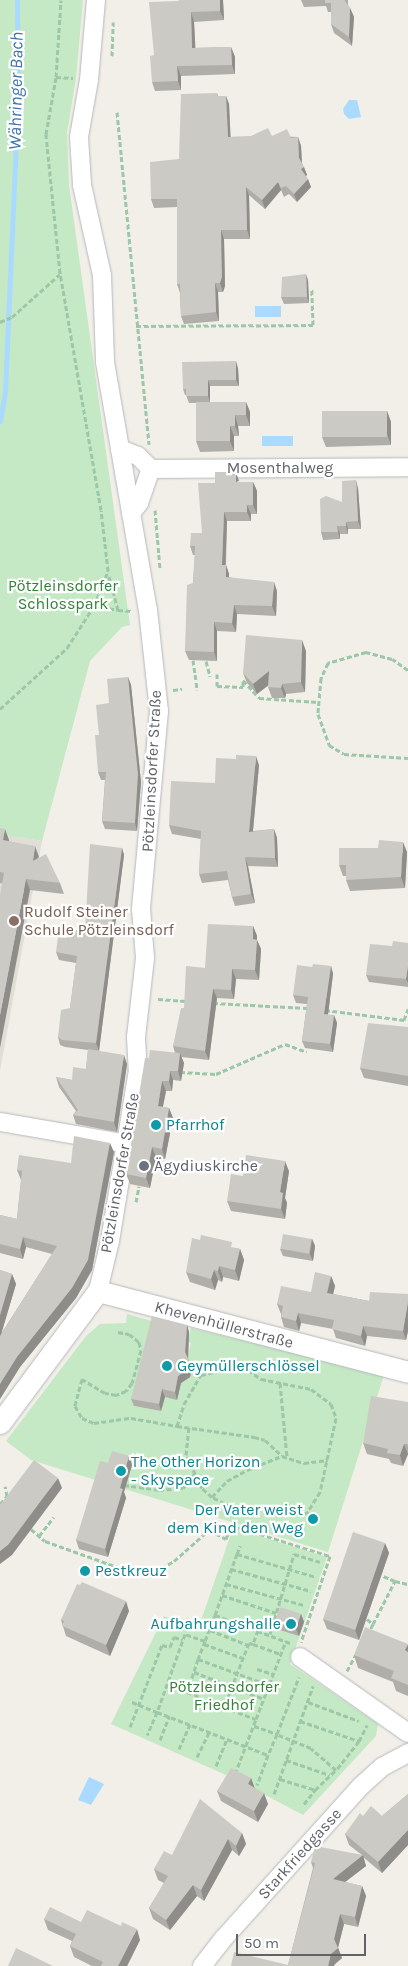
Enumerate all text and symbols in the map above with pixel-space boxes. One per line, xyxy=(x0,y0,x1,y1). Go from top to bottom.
water label: Währinger Bach xyxy=(4,32,28,150)
street label: Mosenthalweg xyxy=(227,458,333,478)
park label: Pötzleinsdorfer Schlosspark xyxy=(8,576,118,614)
street label: Pötzleinsdorfer Straße xyxy=(138,689,166,853)
place label: Rudolf Steiner Schule Pötzleinsdorf xyxy=(24,902,174,940)
marker: Rudolf Steiner Schule Pötzleinsdorf xyxy=(8,915,20,927)
street label: Pötzleinsdorfer Straße xyxy=(96,1091,144,1255)
place label: Pfarrhof xyxy=(166,1115,225,1135)
marker: Pfarrhof xyxy=(150,1119,162,1131)
place label: Ägydiuskirche xyxy=(154,1156,258,1176)
marker: Ägydiuskirche xyxy=(138,1160,150,1172)
street label: Khevenhüllerstraße xyxy=(153,1297,295,1353)
place label: Geymüllerschlössel xyxy=(177,1356,320,1376)
marker: Geymüllerschlössel xyxy=(161,1360,173,1372)
place label: The Other Horizon - Skyspace xyxy=(131,1452,260,1490)
marker: The Other Horizon - Skyspace xyxy=(115,1465,127,1477)
place label: Der Vater weist dem Kind den Weg xyxy=(167,1500,303,1538)
marker: Der Vater weist dem Kind den Weg xyxy=(307,1513,319,1525)
place label: Pestkreuz xyxy=(95,1561,167,1581)
marker: Pestkreuz xyxy=(79,1565,91,1577)
place label: Aufbahrungshalle xyxy=(150,1614,281,1634)
marker: Aufbahrungshalle xyxy=(285,1618,297,1630)
park label: Pötzleinsdorfer Friedhof xyxy=(169,1677,279,1715)
street label: Starkfriedgasse xyxy=(254,1805,346,1903)
scale bar xyxy=(238,1924,368,1956)
text: 50 m xyxy=(244,1934,279,1952)

